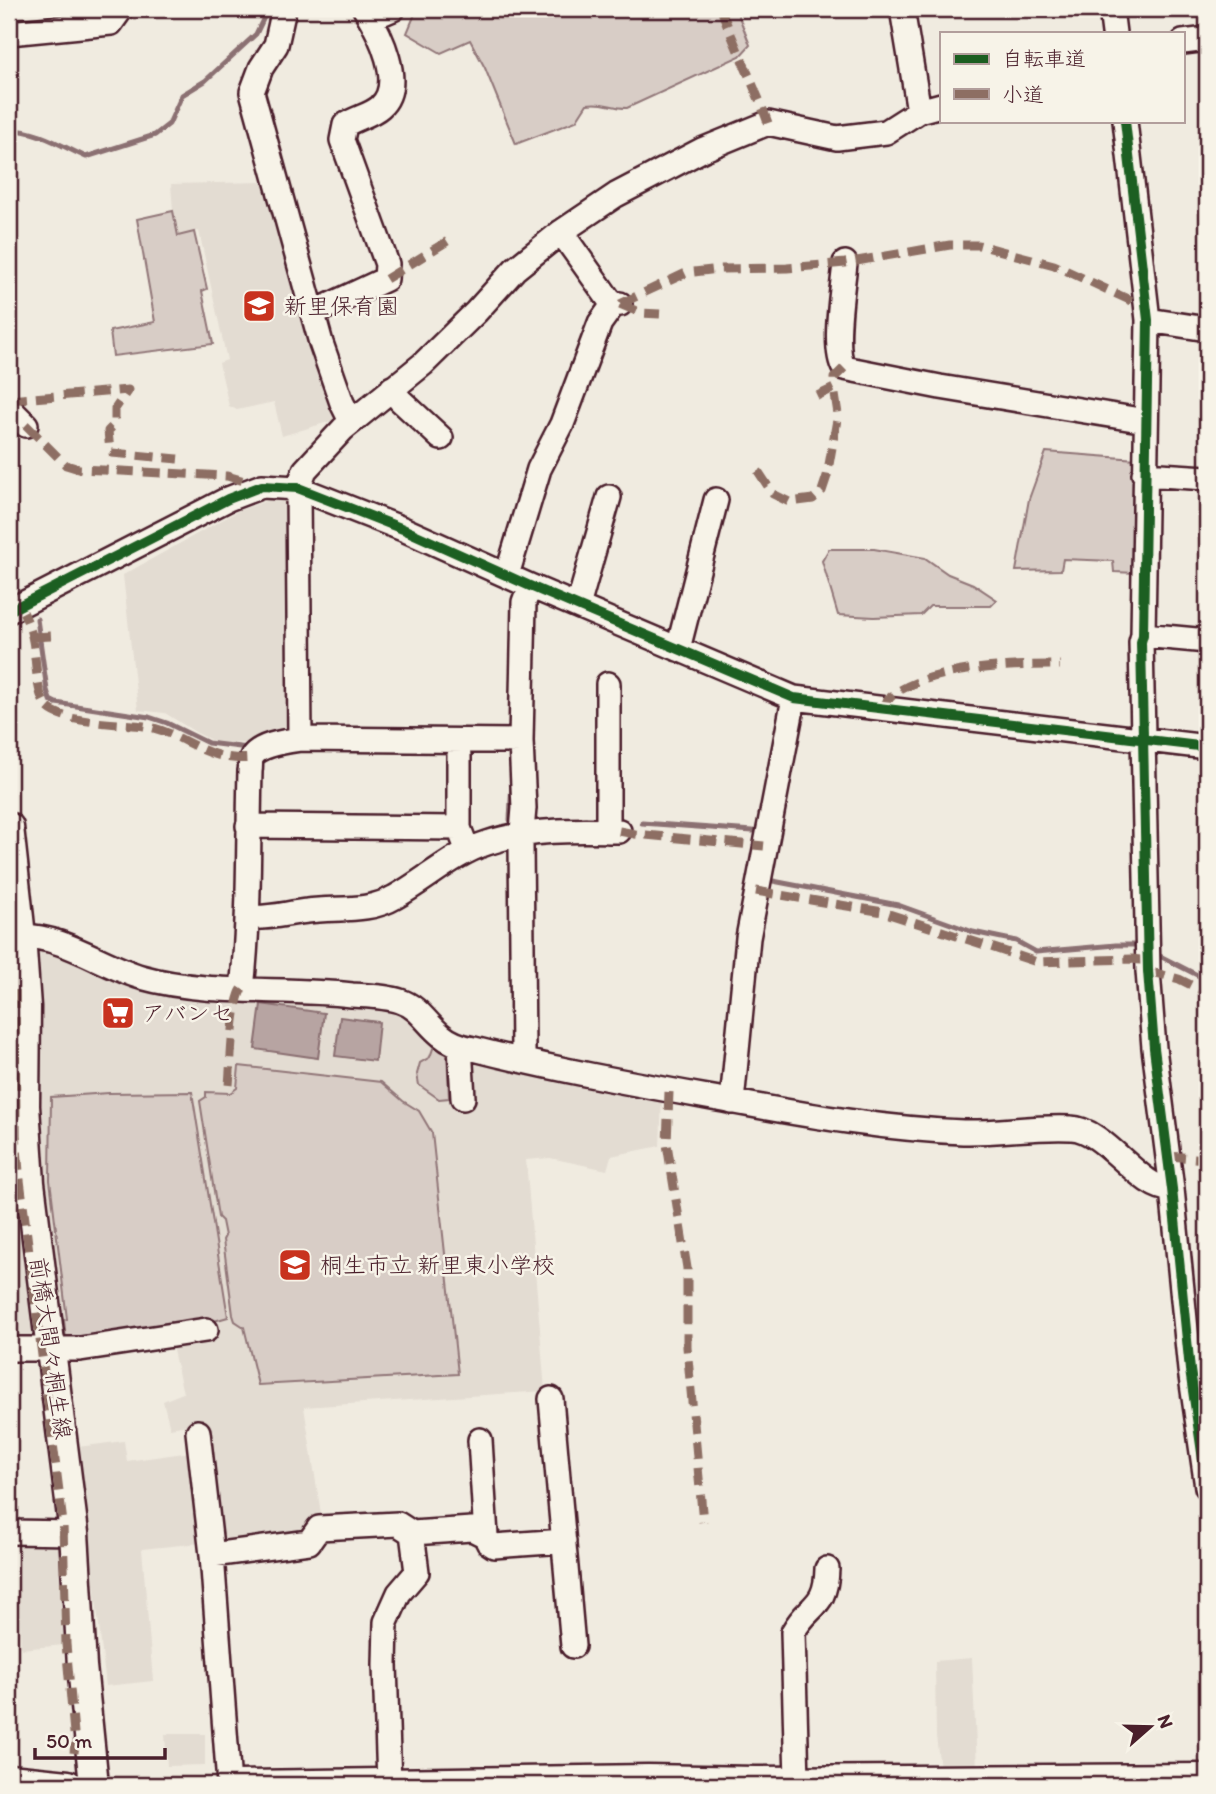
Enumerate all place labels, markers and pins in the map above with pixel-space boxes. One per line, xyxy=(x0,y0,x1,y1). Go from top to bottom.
school or university icon: 新里保育園 xyxy=(240,287,278,325)
place label: 新里保育園 xyxy=(284,292,399,320)
supermarket icon: アバンセ xyxy=(99,994,137,1032)
place label: アバンセ xyxy=(142,999,233,1027)
school or university icon: 桐生市立 新里東小学校 xyxy=(276,1246,314,1284)
place label: 桐生市立 新里東小学校 xyxy=(320,1251,555,1279)

